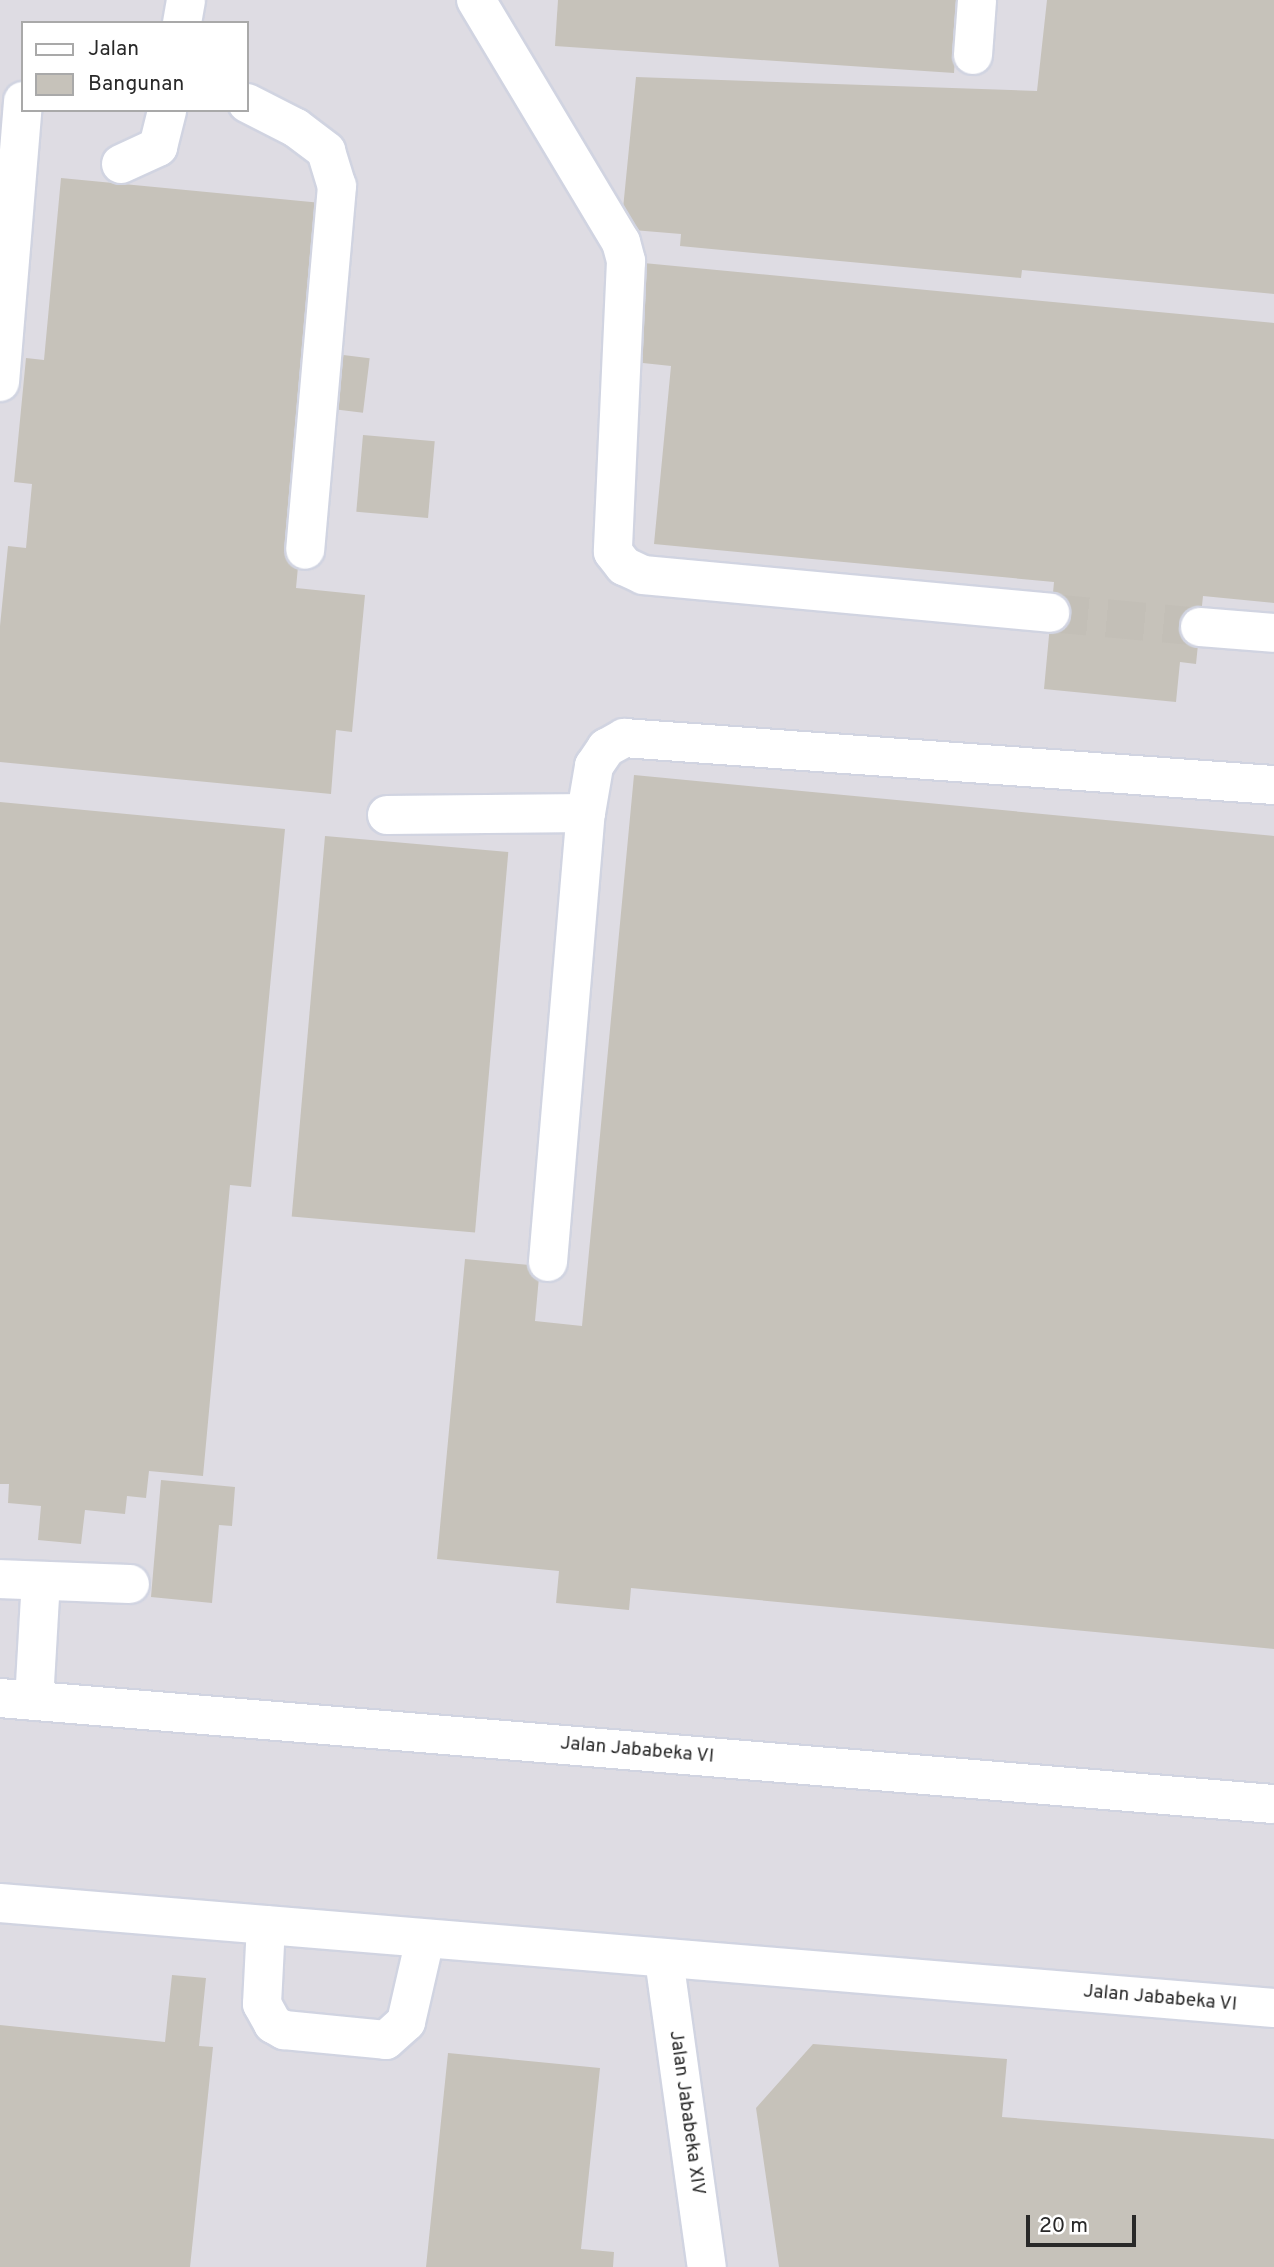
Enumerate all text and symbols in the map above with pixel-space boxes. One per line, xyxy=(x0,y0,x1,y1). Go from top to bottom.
legend xyxy=(21,21,248,112)
text: Jalan xyxy=(88,36,139,63)
text: Bangunan xyxy=(88,71,184,98)
street label: Jalan Jababeka VI xyxy=(559,1733,715,1769)
street label: Jalan Jababeka VI xyxy=(1082,1981,1238,2017)
street label: Jalan Jababeka XIV xyxy=(663,2029,709,2197)
scale bar xyxy=(1029,2200,1139,2244)
text: 20 m xyxy=(1039,2213,1088,2240)

